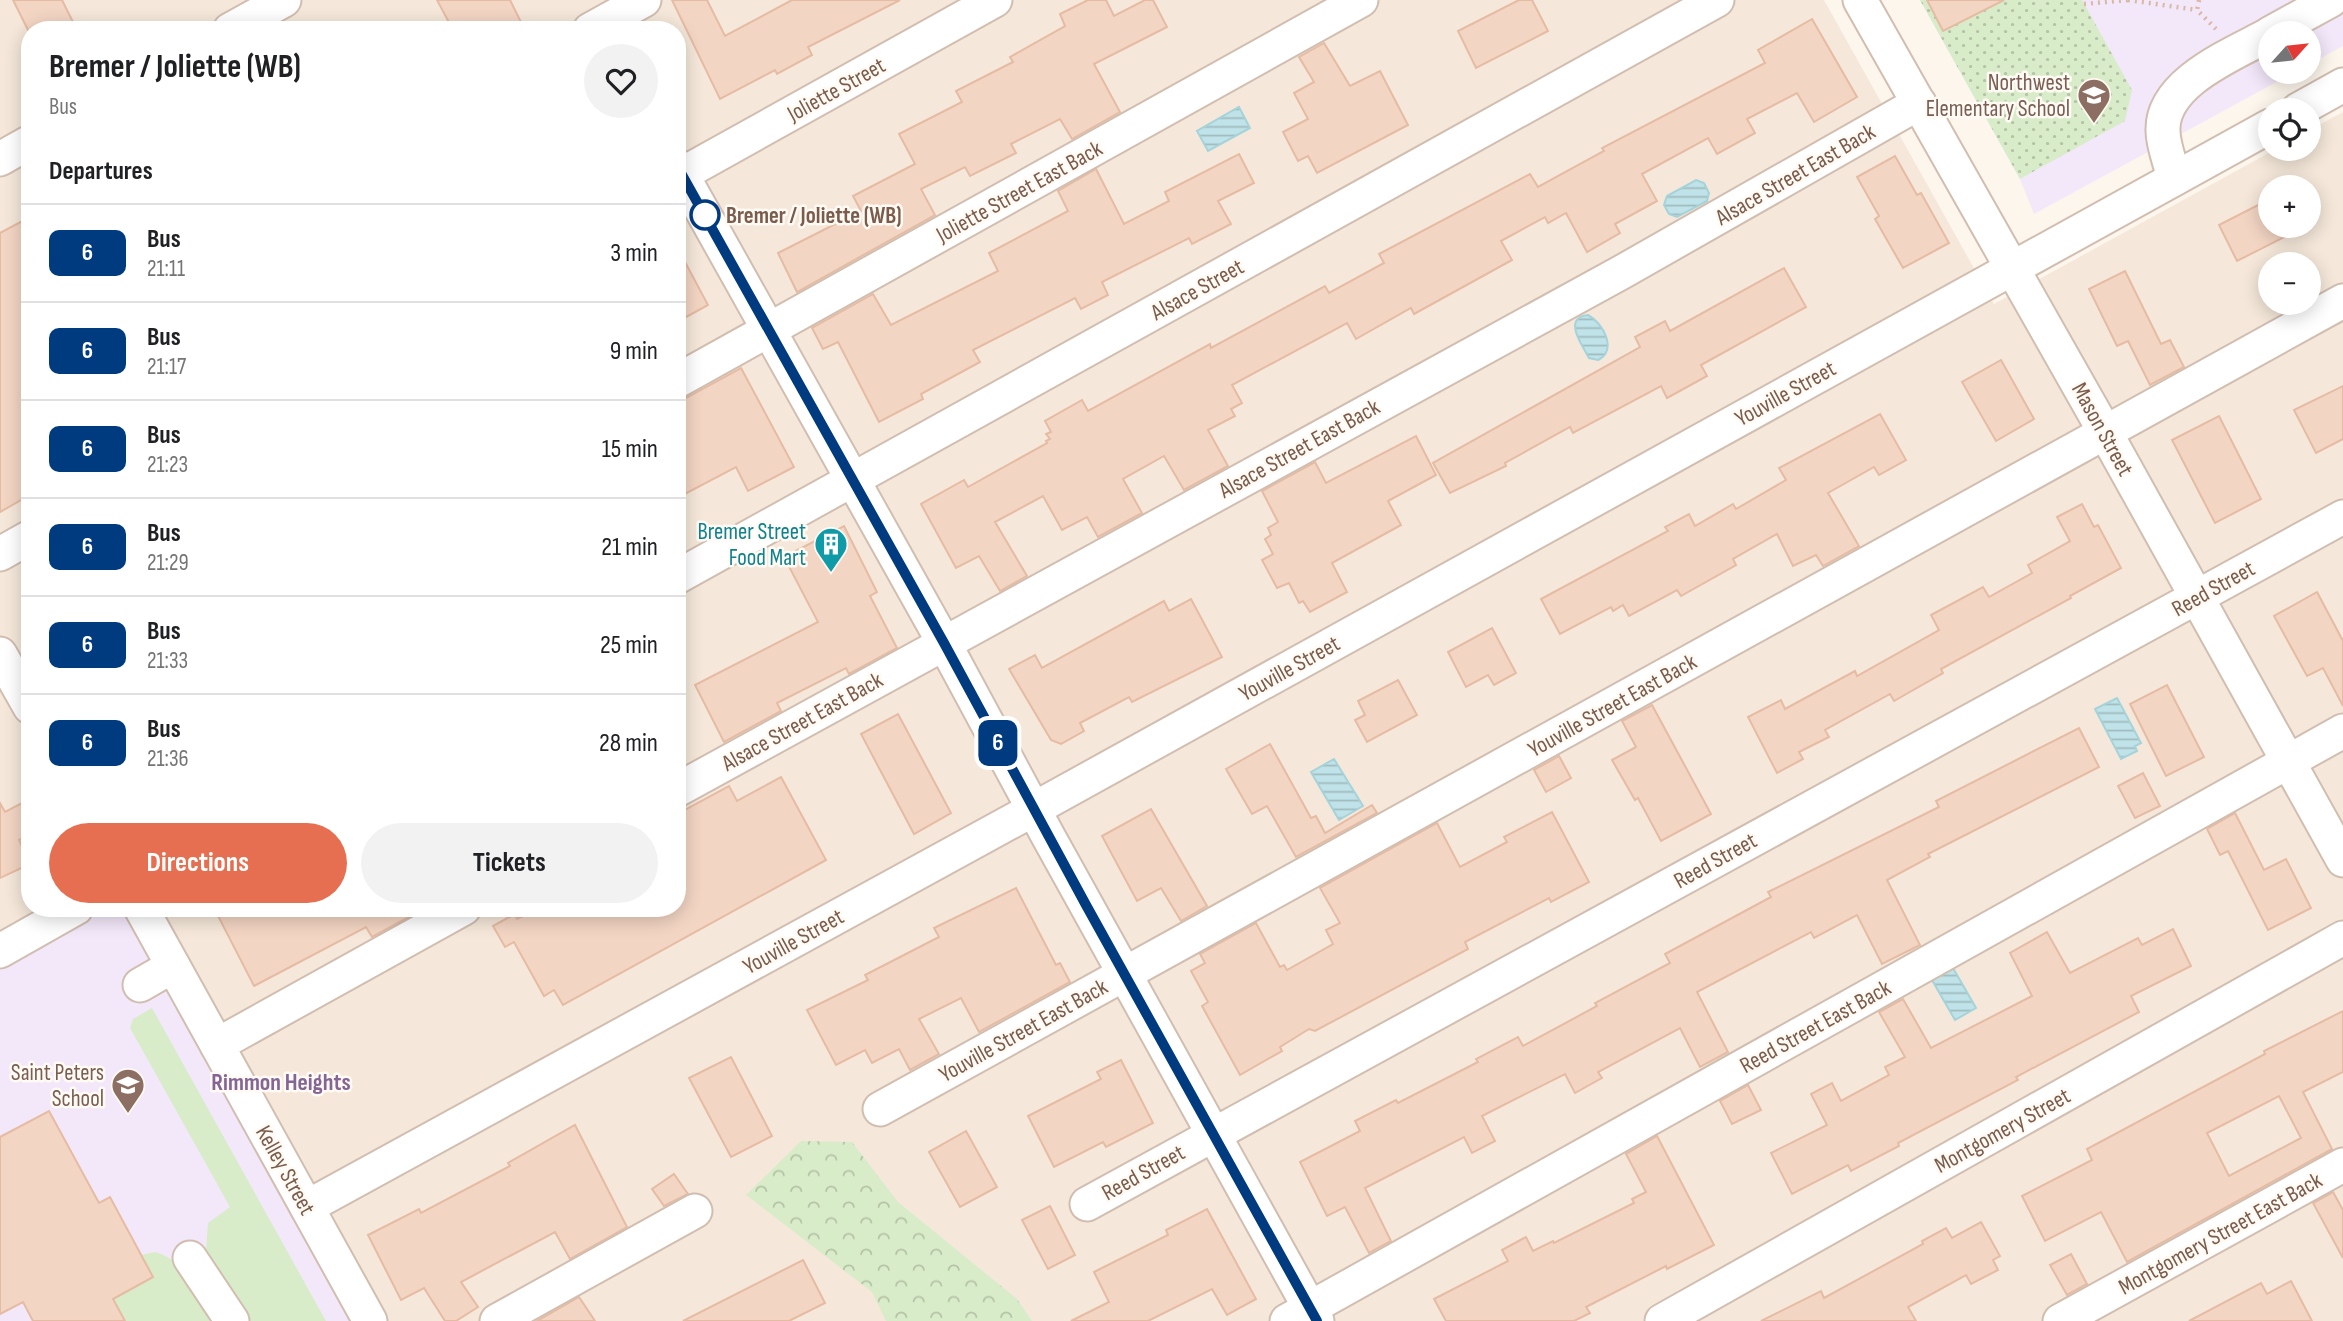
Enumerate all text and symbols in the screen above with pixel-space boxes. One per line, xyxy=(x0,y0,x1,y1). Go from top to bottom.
north arrow xyxy=(2258,21,2320,84)
map controls xyxy=(2258,21,2321,315)
button: heart xyxy=(584,44,658,118)
text: Bremer / Joliette (WB) xyxy=(49,47,301,87)
street label: Joliette Street xyxy=(782,52,890,129)
place label: Northwest Elementary School xyxy=(1926,69,2070,123)
school or university icon: Northwest Elementary School xyxy=(2075,76,2113,125)
text: Bus xyxy=(49,93,77,121)
button: locate xyxy=(2258,98,2321,161)
street label: Alsace Street East Back xyxy=(1710,118,1880,232)
street label: Joliette Street East Back xyxy=(931,135,1108,250)
text: Departures xyxy=(49,156,153,187)
button: + xyxy=(2258,175,2321,238)
marker: Bremer / Joliette (WB) xyxy=(690,200,720,230)
place label: Bremer / Joliette (WB) xyxy=(726,202,902,230)
text: Bus xyxy=(147,224,181,255)
text: 6 xyxy=(82,238,93,267)
text: 3 min xyxy=(610,238,658,269)
button: − xyxy=(2258,252,2321,315)
street label: Alsace Street xyxy=(1145,253,1249,327)
text: 21:11 xyxy=(147,255,185,283)
text: Bus xyxy=(147,322,181,353)
text: 6 xyxy=(82,336,93,365)
text: 9 min xyxy=(610,336,658,367)
text: 21:17 xyxy=(147,353,186,381)
street label: Youville Street xyxy=(1730,355,1841,433)
street label: Mason Street xyxy=(2065,378,2139,481)
street label: Alsace Street East Back xyxy=(1213,393,1385,505)
text: Bus xyxy=(147,420,181,451)
text: 6 xyxy=(82,434,93,463)
text: 15 min xyxy=(602,434,658,465)
text: 21:23 xyxy=(147,451,188,479)
text: Bus xyxy=(147,518,181,549)
place label: Bremer Street Food Mart xyxy=(697,518,806,572)
building icon: Bremer Street Food Mart xyxy=(812,525,850,574)
text: 6 xyxy=(82,532,93,561)
text: 21 min xyxy=(601,532,658,563)
text: 21:29 xyxy=(147,549,189,577)
street label: Reed Street xyxy=(2167,555,2260,623)
text: Bus xyxy=(147,616,181,647)
text: 6 xyxy=(82,630,93,659)
text: 25 min xyxy=(600,630,658,661)
street label: Youville Street xyxy=(1234,630,1345,708)
text: 21:33 xyxy=(147,647,188,675)
street label: Youville Street East Back xyxy=(1523,648,1702,764)
street label: Alsace Street East Back xyxy=(716,666,888,778)
text: Bus xyxy=(147,714,181,745)
line badge: 6 xyxy=(975,720,1021,766)
text: 6 xyxy=(82,728,93,757)
text: 28 min xyxy=(599,728,658,759)
text: 6 xyxy=(992,728,1004,757)
text: 21:36 xyxy=(147,745,189,773)
button: Directions xyxy=(49,823,347,903)
button: Tickets xyxy=(361,823,658,903)
street label: Reed Street xyxy=(1669,827,1762,895)
street label: Youville Street xyxy=(738,903,849,981)
street label: Youville Street East Back xyxy=(934,973,1113,1089)
street label: Reed Street East Back xyxy=(1735,974,1896,1080)
place label: Saint Peters School xyxy=(11,1059,104,1113)
school or university icon: Saint Peters School xyxy=(109,1066,147,1115)
district label: Rimmon Heights xyxy=(211,1068,351,1097)
street label: Montgomery Street xyxy=(1930,1082,2075,1180)
street label: Kelley Street xyxy=(249,1121,321,1220)
street label: Reed Street xyxy=(1097,1139,1190,1207)
street label: Montgomery Street East Back xyxy=(2114,1166,2327,1301)

